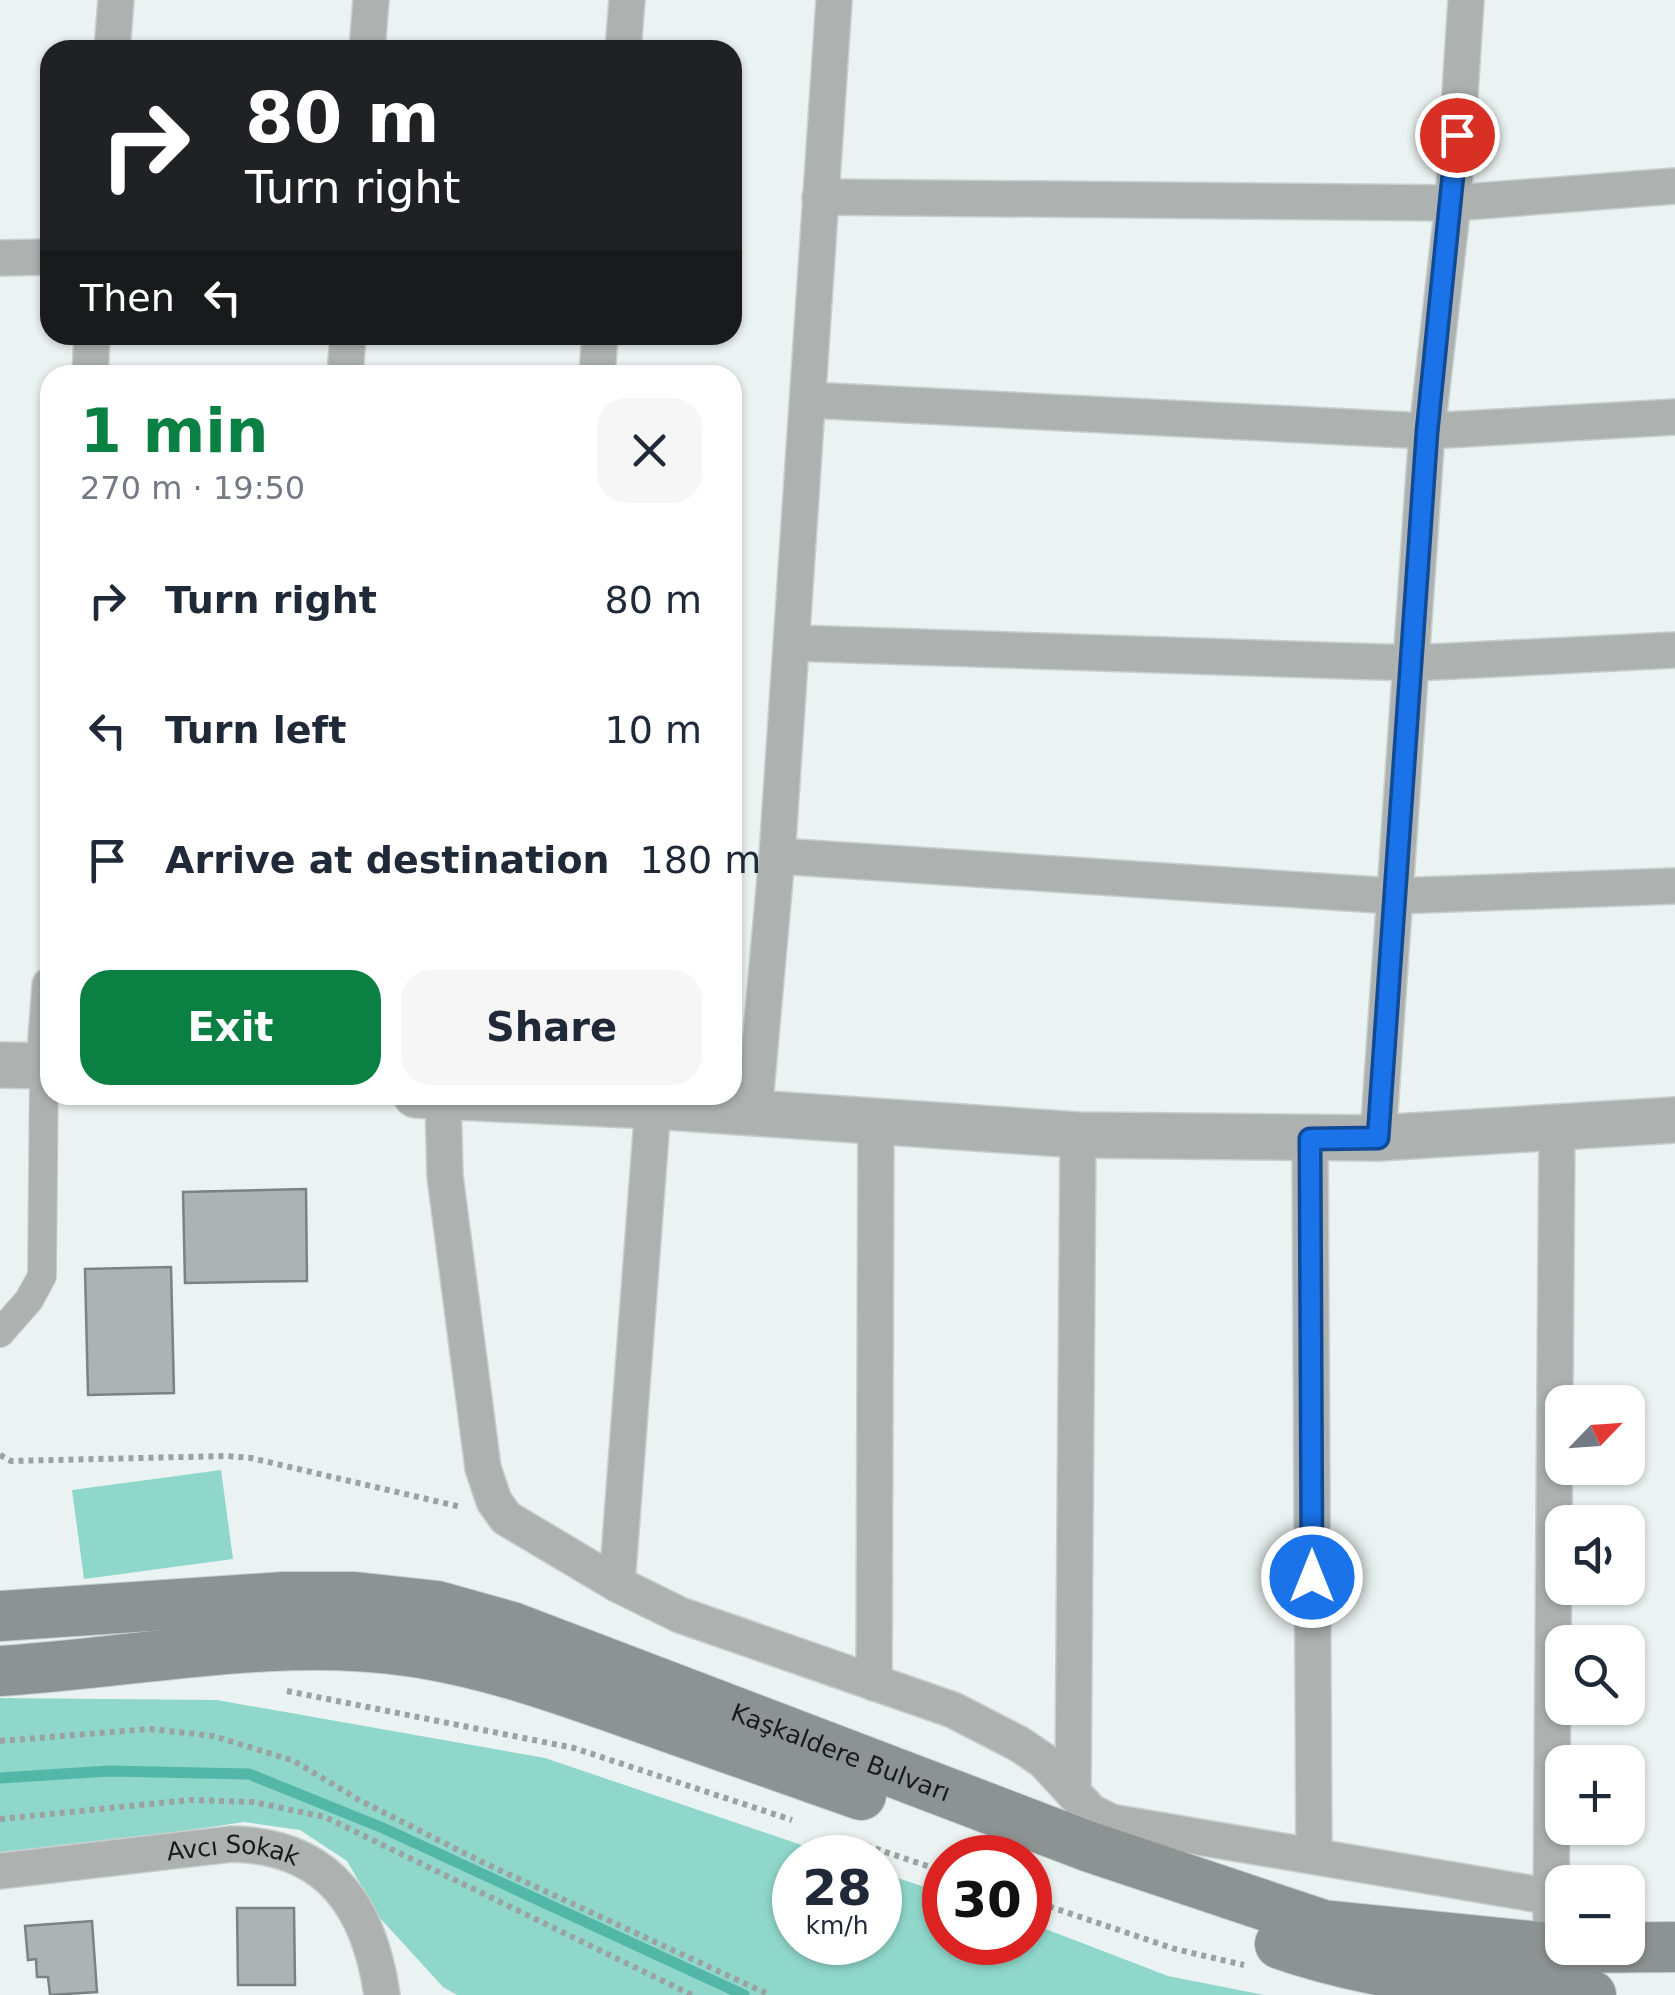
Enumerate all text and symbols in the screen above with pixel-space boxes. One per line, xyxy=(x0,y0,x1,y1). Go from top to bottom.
text: 80 m xyxy=(245,77,440,159)
icon: right xyxy=(80,80,210,210)
pin xyxy=(1415,93,1500,178)
icon: arrive xyxy=(1430,108,1485,163)
text: Turn right xyxy=(245,161,460,214)
icon: left xyxy=(195,270,250,325)
text: Then xyxy=(80,276,175,320)
text: 1 min xyxy=(80,396,268,466)
button: close xyxy=(597,398,702,503)
text: 270 m · 19:50 xyxy=(80,469,305,507)
icon: right xyxy=(80,573,135,628)
text: Turn right xyxy=(165,578,377,622)
text: 80 m xyxy=(605,578,702,622)
icon: left xyxy=(80,703,135,758)
text: Turn left xyxy=(165,708,346,752)
text: 10 m xyxy=(605,708,702,752)
icon: arrive xyxy=(80,833,135,888)
text: Arrive at destination xyxy=(165,838,610,882)
text: 180 m xyxy=(640,838,761,882)
button: Exit xyxy=(80,970,381,1085)
button: Share xyxy=(401,970,702,1085)
north arrow xyxy=(1545,1385,1645,1485)
map controls xyxy=(1545,1385,1645,1965)
button: sound xyxy=(1545,1505,1645,1605)
position arrow xyxy=(1260,1525,1364,1629)
button: search xyxy=(1545,1625,1645,1725)
street label: Kaşkaldere Bulvarı xyxy=(727,1698,954,1808)
button: + xyxy=(1545,1745,1645,1845)
street label: Avcı Sokak xyxy=(165,1830,304,1872)
speed limit sign: 30 xyxy=(922,1835,1052,1965)
text: 28 xyxy=(802,1859,872,1917)
button: − xyxy=(1545,1865,1645,1965)
text: km/h xyxy=(805,1911,869,1940)

